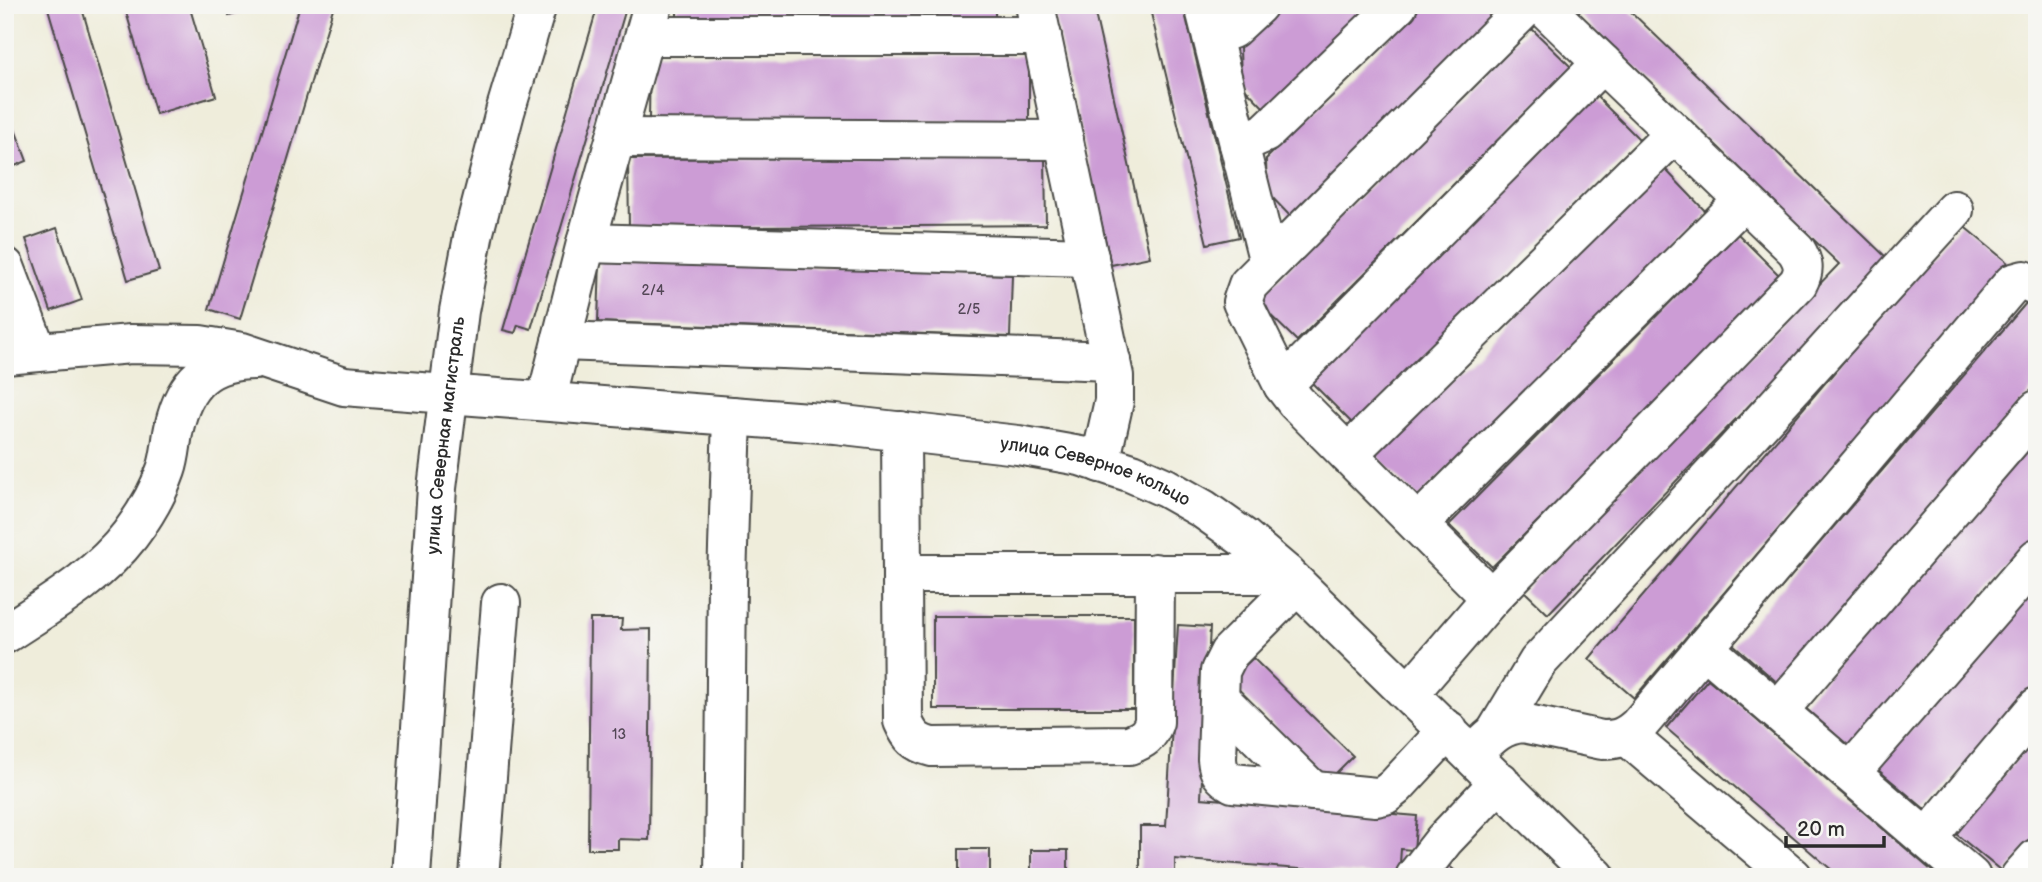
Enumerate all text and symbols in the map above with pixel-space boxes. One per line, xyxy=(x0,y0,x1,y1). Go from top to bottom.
house number: 2/4 xyxy=(641,282,665,299)
house number: 2/5 xyxy=(958,301,980,318)
street label: улица Северная магистраль xyxy=(422,315,469,555)
street label: улица Северное кольцо xyxy=(999,433,1194,510)
house number: 13 xyxy=(612,726,626,743)
scale bar xyxy=(1786,805,1884,849)
text: 20 m xyxy=(1797,817,1845,842)

